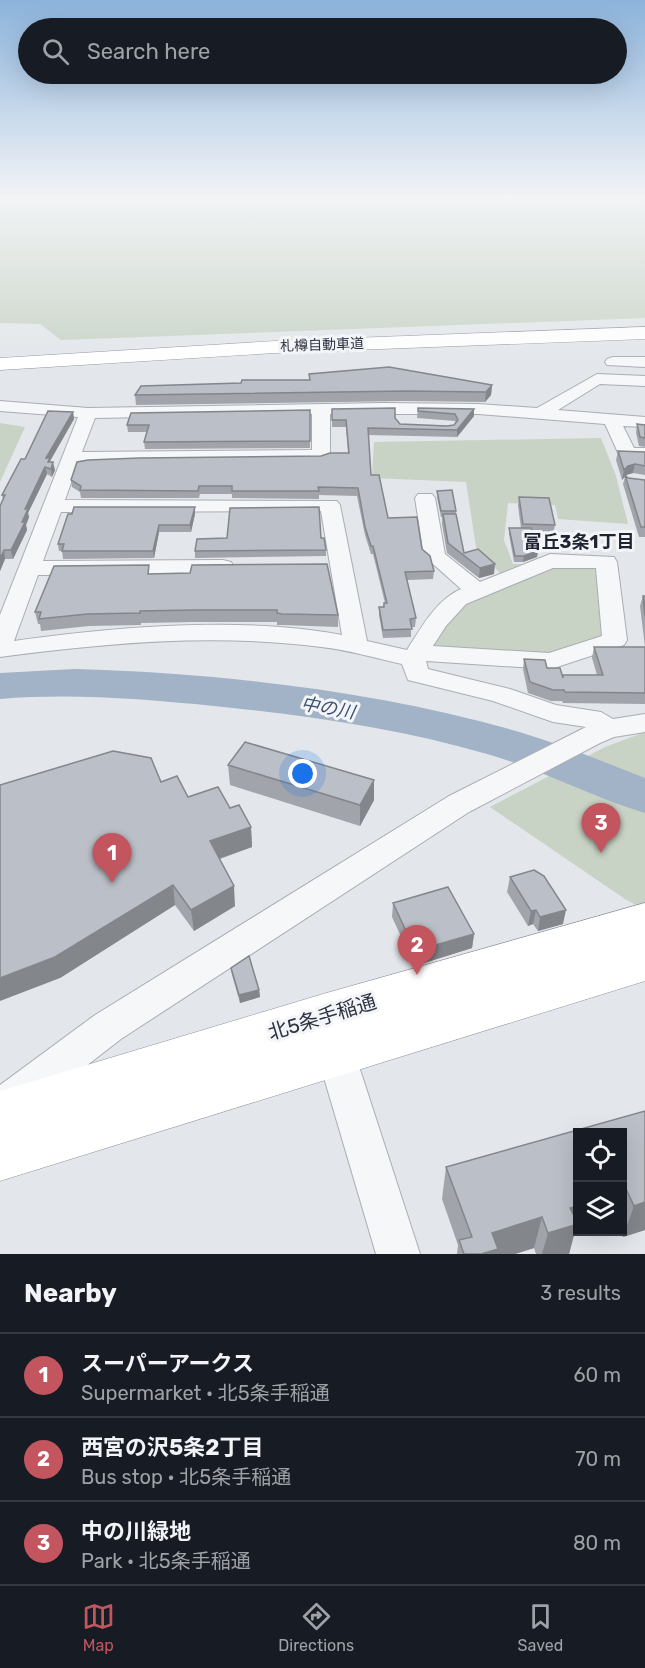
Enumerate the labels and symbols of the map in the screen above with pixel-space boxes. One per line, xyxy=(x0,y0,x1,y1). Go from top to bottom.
street label: 札樽自動車道 xyxy=(280,335,364,355)
district label: 富丘3条1丁目 xyxy=(524,531,634,553)
water label: 中の川 xyxy=(300,692,358,724)
your location xyxy=(288,759,317,788)
pin: 3 xyxy=(582,804,620,853)
pin: 1 xyxy=(92,834,132,883)
pin: 2 xyxy=(398,926,436,975)
street label: 北5条手稲通 xyxy=(265,989,379,1045)

